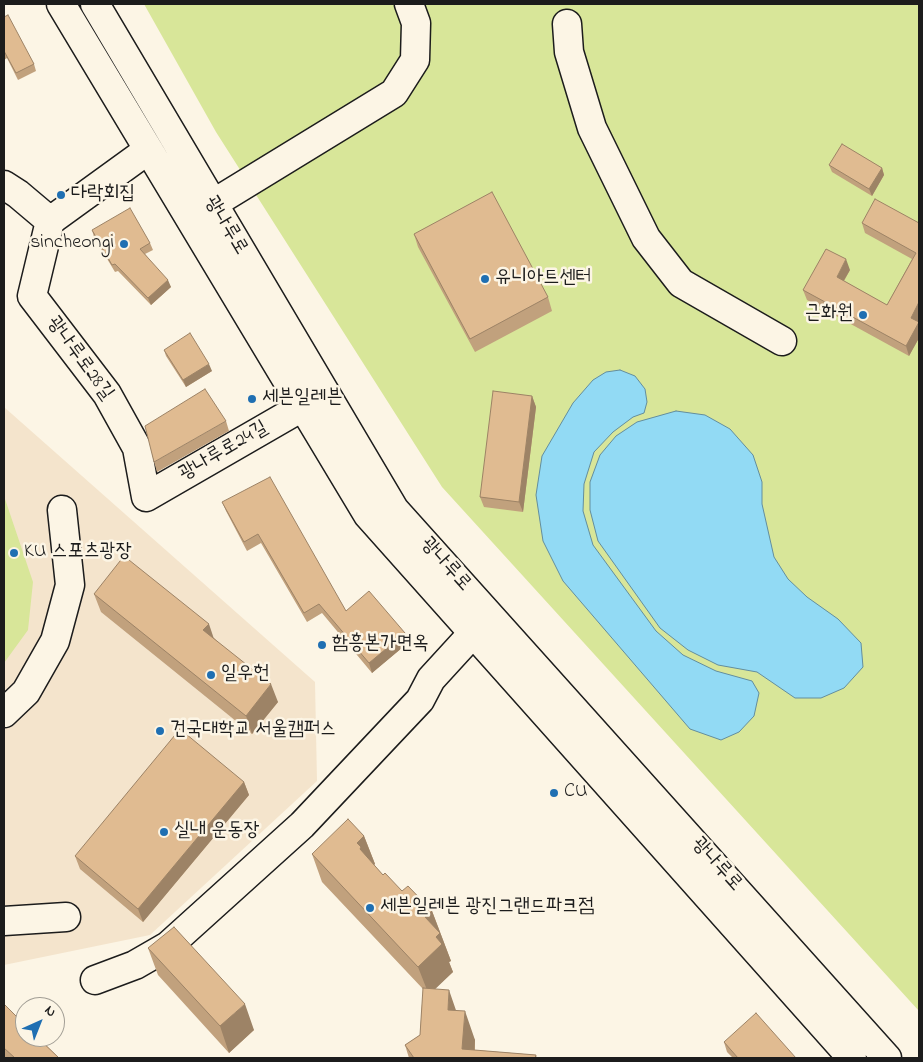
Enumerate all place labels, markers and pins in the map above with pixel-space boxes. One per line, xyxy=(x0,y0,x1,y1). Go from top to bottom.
place label: 다락회집 xyxy=(71,183,135,207)
marker: 다락회집 xyxy=(55,189,67,201)
place label: sincheongi xyxy=(30,232,114,256)
marker: sincheongi xyxy=(118,238,130,250)
place label: 유니아트센터 xyxy=(495,267,592,291)
marker: 유니아트센터 xyxy=(479,273,491,285)
place label: 근화원 xyxy=(805,303,853,327)
marker: 근화원 xyxy=(857,309,869,321)
place label: 세븐일레븐 xyxy=(262,387,342,411)
marker: 세븐일레븐 xyxy=(246,393,258,405)
place label: KU 스포츠광장 xyxy=(24,541,132,565)
marker: KU 스포츠광장 xyxy=(8,547,20,559)
place label: 함흥본가면옥 xyxy=(332,633,429,657)
marker: 함흥본가면옥 xyxy=(316,639,328,651)
place label: 일우헌 xyxy=(221,663,269,687)
marker: 일우헌 xyxy=(205,669,217,681)
place label: 건국대학교 서울캠퍼스 xyxy=(170,719,336,743)
marker: 건국대학교 서울캠퍼스 xyxy=(154,725,166,737)
place label: CU xyxy=(564,781,588,805)
marker: CU xyxy=(548,787,560,799)
place label: 실내 운동장 xyxy=(174,820,259,844)
marker: 실내 운동장 xyxy=(158,826,170,838)
place label: 세븐일레븐 광진그랜드파크점 xyxy=(380,896,594,920)
marker: 세븐일레븐 광진그랜드파크점 xyxy=(364,902,376,914)

